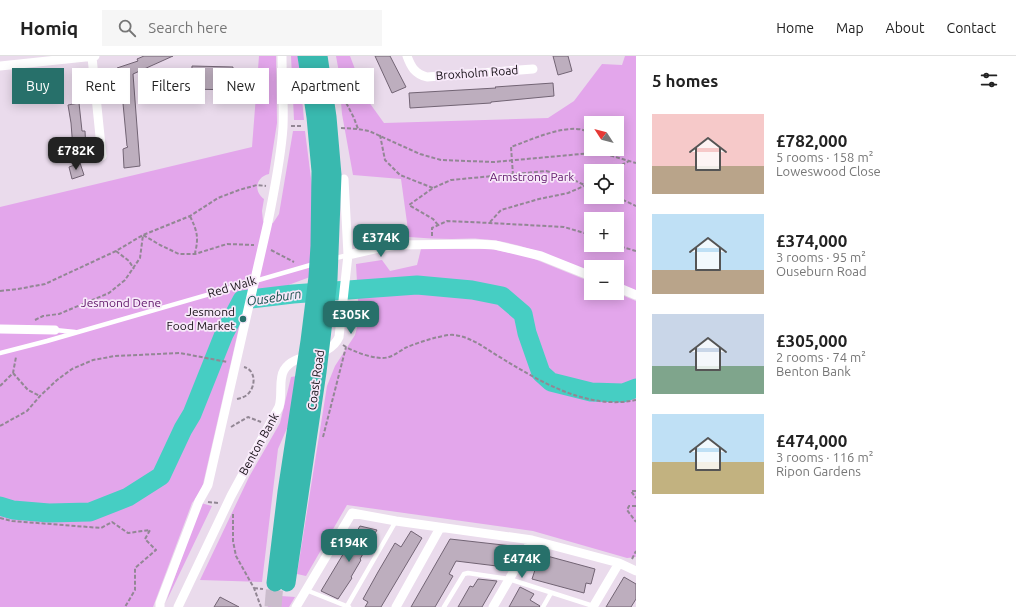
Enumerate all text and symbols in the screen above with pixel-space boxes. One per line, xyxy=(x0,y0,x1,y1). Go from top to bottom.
search box xyxy=(102,10,382,46)
text: Homiq xyxy=(20,17,78,39)
icon: search xyxy=(116,17,138,39)
text: Search here xyxy=(148,19,228,36)
text: Home xyxy=(776,20,814,36)
text: Map xyxy=(836,20,864,36)
text: About xyxy=(886,20,925,36)
text: Contact xyxy=(947,20,996,36)
street label: Broxholm Road xyxy=(435,63,519,82)
chip: Buy xyxy=(12,68,64,104)
chip: Rent xyxy=(72,68,130,104)
chip: Filters xyxy=(138,68,205,104)
chip: New xyxy=(213,68,269,104)
chip: Apartment xyxy=(277,68,374,104)
icon: filters xyxy=(978,69,1000,91)
text: 5 homes xyxy=(652,71,718,90)
north arrow xyxy=(584,116,624,156)
map controls xyxy=(584,116,624,300)
icon: home xyxy=(684,130,732,178)
text: £782,000 xyxy=(776,131,847,150)
pin: £782K xyxy=(48,137,104,171)
text: £782K xyxy=(57,143,95,157)
text: 5 rooms · 158 m² xyxy=(776,150,873,164)
button: locate xyxy=(584,164,624,204)
text: Loweswood Close xyxy=(776,164,881,178)
park label: Armstrong Park xyxy=(490,170,574,183)
button: + xyxy=(584,212,624,252)
pin: £374K xyxy=(353,224,409,258)
text: £374K xyxy=(362,230,400,244)
icon: home xyxy=(684,230,732,278)
text: £374,000 xyxy=(776,231,847,250)
text: 3 rooms · 95 m² xyxy=(776,250,866,264)
button: − xyxy=(584,260,624,300)
text: Ouseburn Road xyxy=(776,264,867,278)
street label: Red Walk xyxy=(206,273,258,300)
water label: Ouseburn xyxy=(246,286,302,308)
park label: Jesmond Dene xyxy=(81,296,161,309)
pin: £305K xyxy=(323,301,379,335)
place label: Jesmond Food Market xyxy=(167,305,235,332)
text: £305K xyxy=(332,307,370,321)
marker: Jesmond Food Market xyxy=(238,314,248,324)
icon: home xyxy=(684,330,732,378)
text: £305,000 xyxy=(776,331,847,350)
street label: Coast Road xyxy=(305,349,326,411)
text: 2 rooms · 74 m² xyxy=(776,350,866,364)
text: Benton Bank xyxy=(776,364,851,378)
street label: Benton Bank xyxy=(236,410,281,477)
icon: home xyxy=(684,430,732,478)
text: £474,000 xyxy=(776,431,847,450)
text: 3 rooms · 116 m² xyxy=(776,450,873,464)
text: Ripon Gardens xyxy=(776,464,861,478)
pin: £194K xyxy=(321,529,377,563)
text: £194K xyxy=(330,535,368,549)
pin: £474K xyxy=(494,545,550,579)
text: £474K xyxy=(503,551,541,565)

